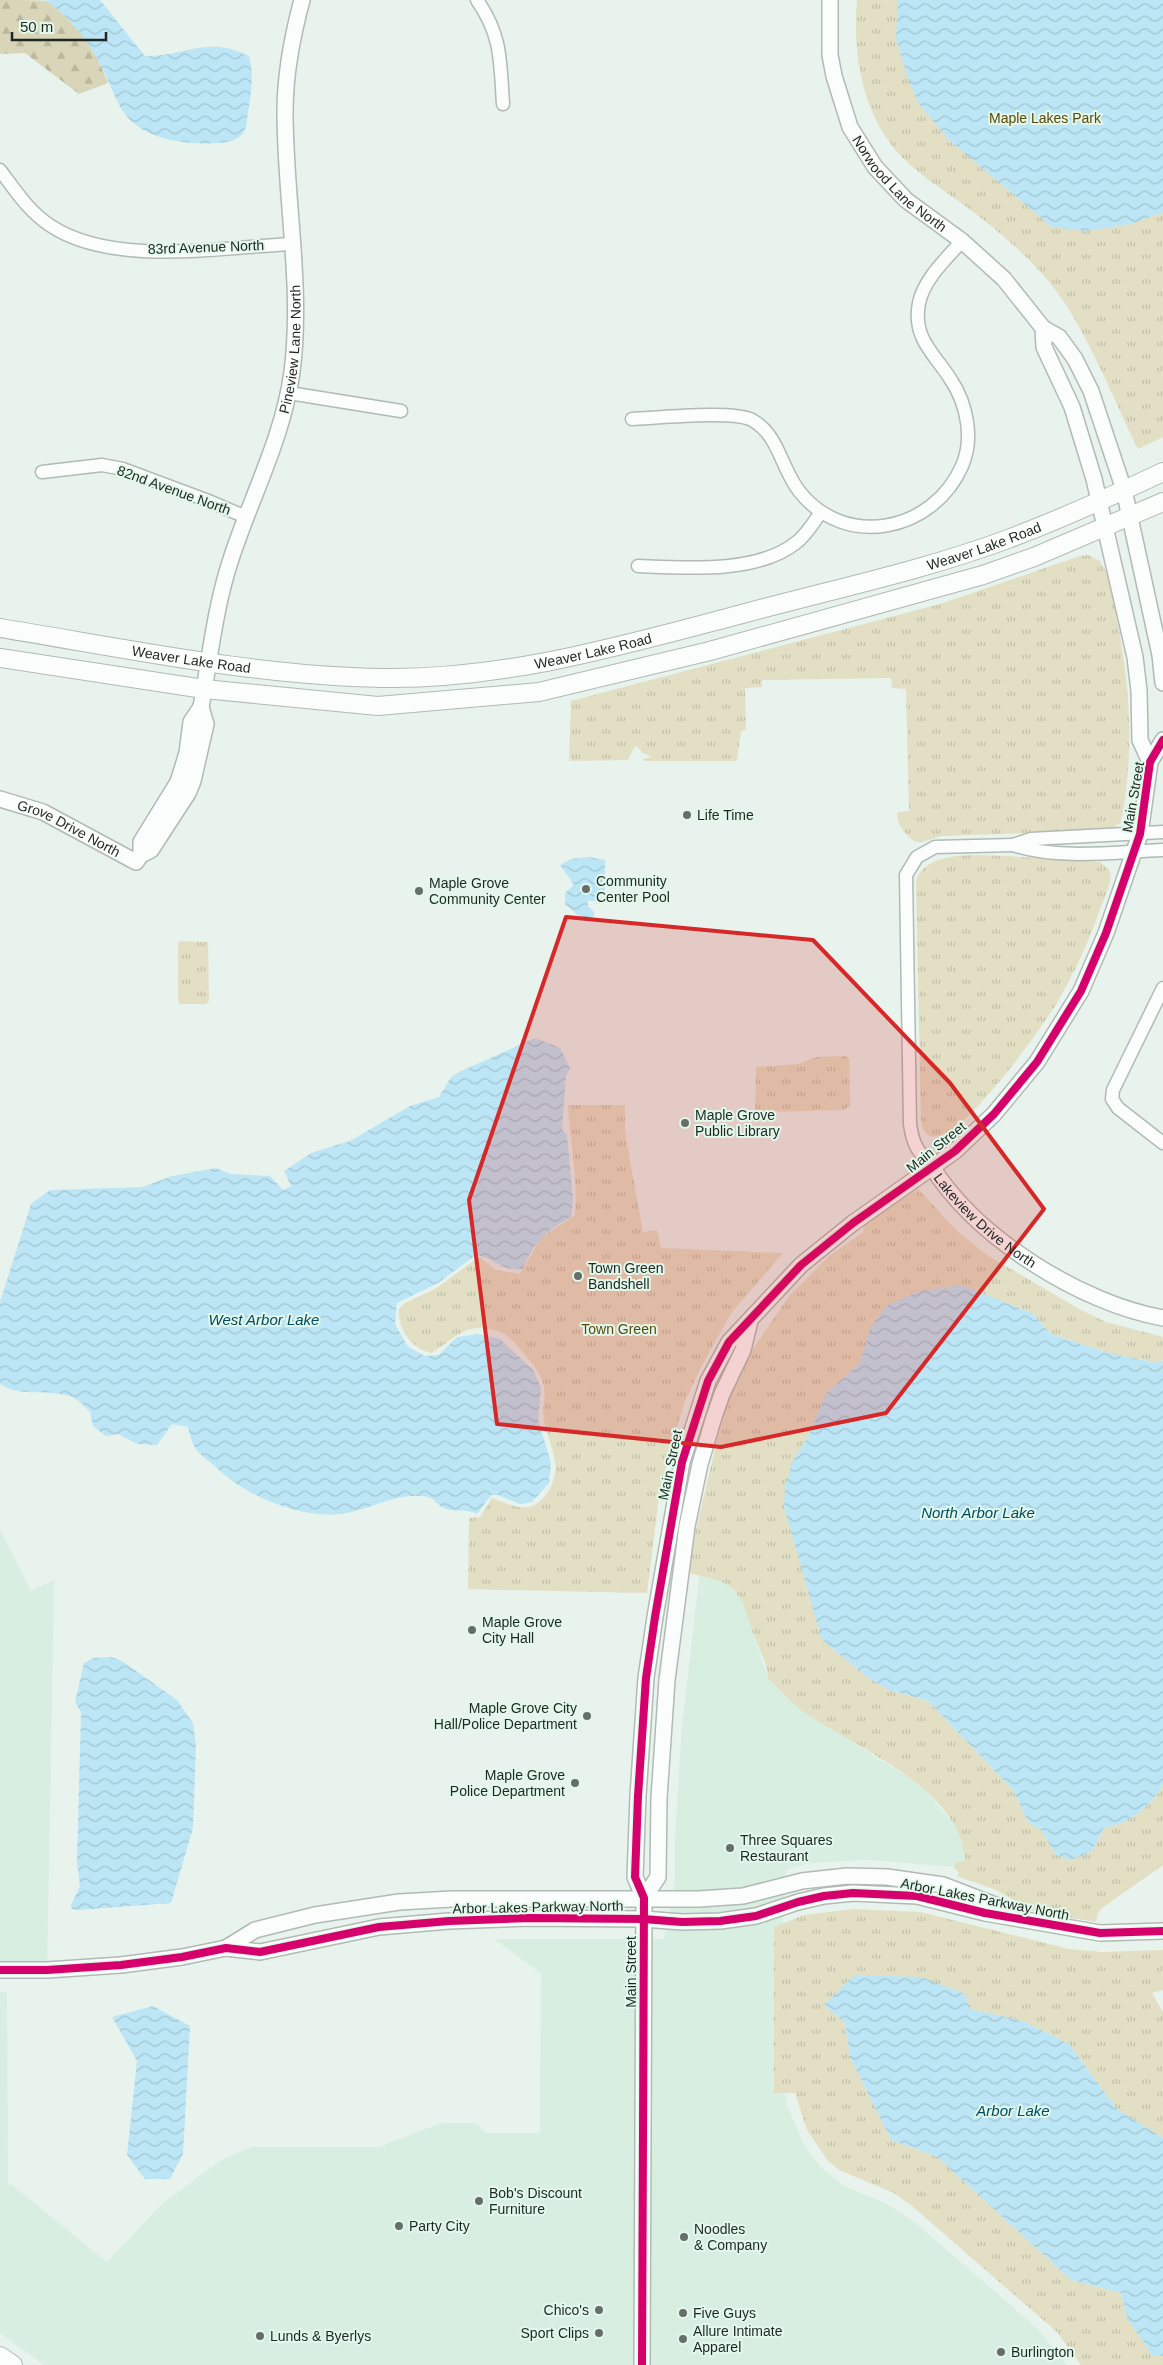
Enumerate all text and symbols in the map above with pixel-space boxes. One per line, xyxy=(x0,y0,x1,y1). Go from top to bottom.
scale bar xyxy=(12,10,106,42)
text: 50 m xyxy=(20,18,53,35)
park label: Maple Lakes Park xyxy=(989,110,1102,126)
street label: Norwood Lane North xyxy=(849,133,950,235)
street label: 83rd Avenue North xyxy=(148,237,264,257)
street label: Pineview Lane North xyxy=(276,285,304,415)
street label: 82nd Avenue North xyxy=(115,462,233,518)
street label: Weaver Lake Road xyxy=(925,519,1043,573)
street label: Weaver Lake Road xyxy=(533,630,653,672)
street label: Weaver Lake Road xyxy=(131,643,252,676)
street label: Main Street xyxy=(1119,760,1147,834)
street label: Grove Drive North xyxy=(15,797,123,860)
place label: Life Time xyxy=(697,807,754,823)
marker: Life Time xyxy=(681,809,693,821)
place label: Community Center Pool xyxy=(596,873,670,905)
place label: Maple Grove Community Center xyxy=(429,875,546,907)
marker: Community Center Pool xyxy=(580,883,592,895)
marker: Maple Grove Community Center xyxy=(413,885,425,897)
place label: Maple Grove Public Library xyxy=(695,1107,780,1139)
marker: Maple Grove Public Library xyxy=(679,1117,691,1129)
street label: Main Street xyxy=(903,1118,969,1176)
street label: Lakeview Drive North xyxy=(931,1170,1039,1271)
place label: Town Green Bandshell xyxy=(588,1260,663,1292)
marker: Town Green Bandshell xyxy=(572,1270,584,1282)
water label: West Arbor Lake xyxy=(209,1311,319,1328)
park label: Town Green xyxy=(581,1321,657,1337)
street label: Main Street xyxy=(655,1428,685,1502)
water label: North Arbor Lake xyxy=(921,1504,1035,1521)
place label: Maple Grove City Hall xyxy=(482,1614,562,1646)
marker: Maple Grove City Hall xyxy=(466,1624,478,1636)
place label: Maple Grove City Hall/Police Department xyxy=(434,1700,577,1732)
marker: Maple Grove City Hall/Police Department xyxy=(581,1710,593,1722)
place label: Maple Grove Police Department xyxy=(450,1767,565,1799)
marker: Maple Grove Police Department xyxy=(569,1777,581,1789)
place label: Three Squares Restaurant xyxy=(740,1832,833,1864)
marker: Three Squares Restaurant xyxy=(724,1842,736,1854)
street label: Arbor Lakes Parkway North xyxy=(899,1875,1071,1923)
street label: Arbor Lakes Parkway North xyxy=(452,1898,624,1916)
street label: Main Street xyxy=(623,1936,639,2008)
water label: Arbor Lake xyxy=(975,2102,1050,2119)
place label: Bob's Discount Furniture xyxy=(489,2185,582,2217)
marker: Bob's Discount Furniture xyxy=(473,2195,485,2207)
place label: Party City xyxy=(409,2218,470,2234)
marker: Party City xyxy=(393,2220,405,2232)
place label: Noodles & Company xyxy=(694,2221,767,2253)
marker: Noodles & Company xyxy=(678,2231,690,2243)
place label: Chico's xyxy=(544,2302,589,2318)
marker: Chico's xyxy=(593,2304,605,2316)
place label: Five Guys xyxy=(693,2305,756,2321)
marker: Five Guys xyxy=(677,2307,689,2319)
place label: Allure Intimate Apparel xyxy=(693,2323,783,2355)
place label: Sport Clips xyxy=(521,2325,589,2341)
marker: Sport Clips xyxy=(593,2327,605,2339)
place label: Lunds & Byerlys xyxy=(270,2328,371,2344)
marker: Lunds & Byerlys xyxy=(254,2330,266,2342)
marker: Allure Intimate Apparel xyxy=(677,2333,689,2345)
place label: Burlington xyxy=(1011,2344,1074,2360)
marker: Burlington xyxy=(995,2346,1007,2358)

